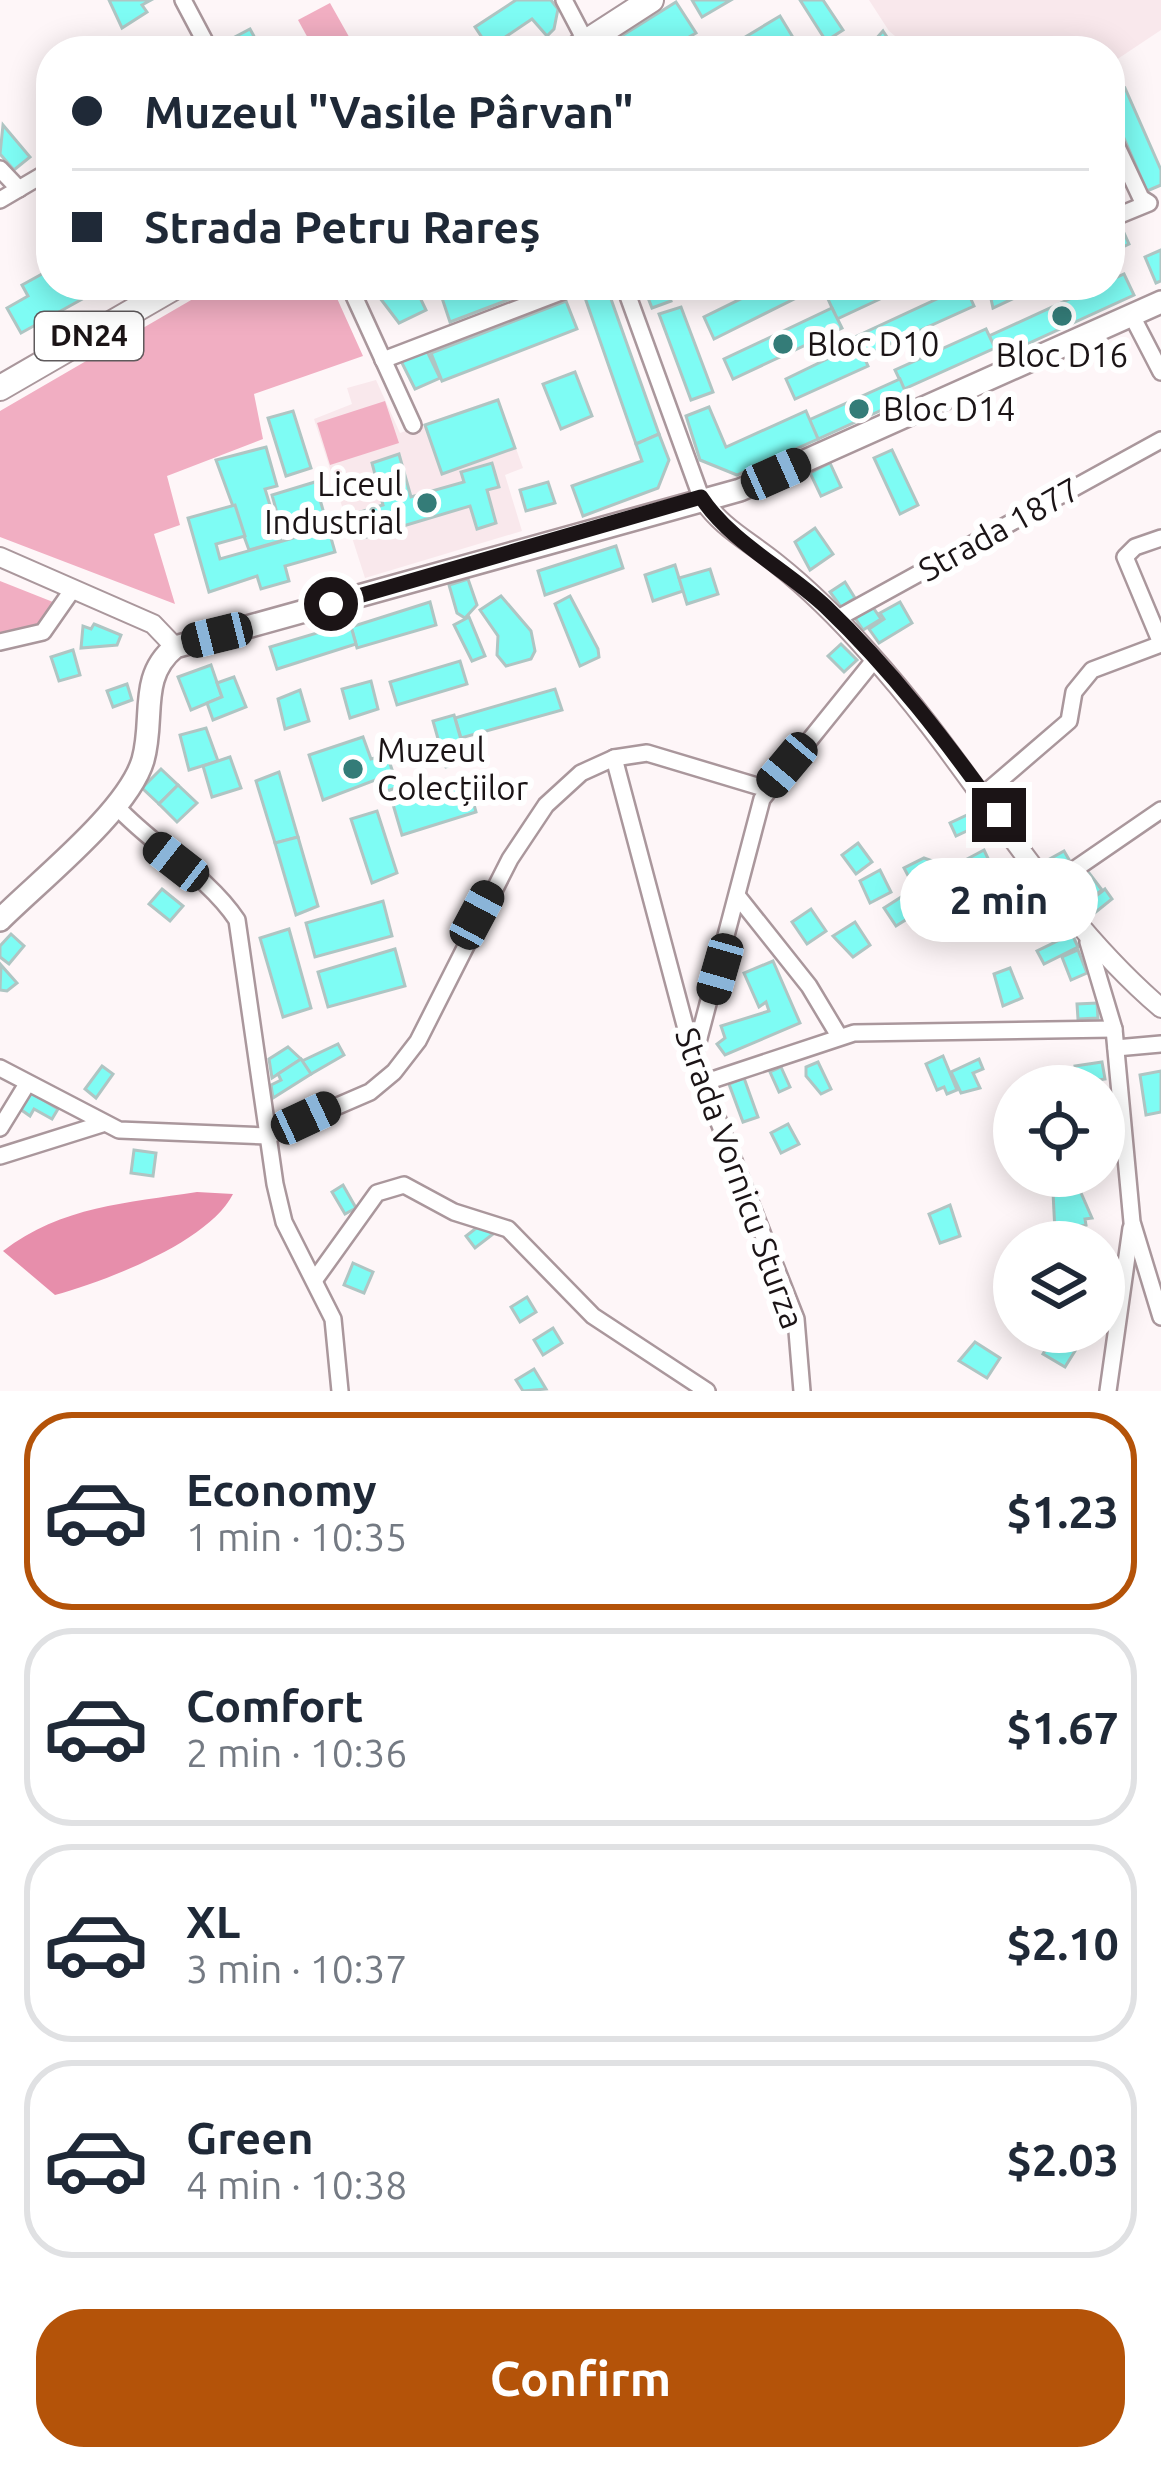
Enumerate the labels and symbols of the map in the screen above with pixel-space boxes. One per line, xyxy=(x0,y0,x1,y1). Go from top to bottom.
marker: Bloc D16 xyxy=(1049,303,1075,329)
road number: DN24 xyxy=(35,312,143,360)
place label: Bloc D10 xyxy=(807,325,939,362)
marker: Bloc D10 xyxy=(770,331,796,357)
place label: Bloc D16 xyxy=(996,336,1128,373)
place label: Bloc D14 xyxy=(883,390,1015,427)
marker: Bloc D14 xyxy=(846,396,872,422)
car xyxy=(736,443,816,505)
place label: Liceul Industrial xyxy=(264,465,403,540)
street label: Strada 1877 xyxy=(912,469,1086,588)
marker: Liceul Industrial xyxy=(414,490,440,516)
route start xyxy=(304,577,358,631)
car xyxy=(178,609,256,661)
car xyxy=(750,726,824,804)
place label: Muzeul Colecțiilor xyxy=(377,731,529,806)
marker: Muzeul Colecțiilor xyxy=(340,756,366,782)
route end xyxy=(972,788,1026,842)
car xyxy=(137,826,215,898)
callout: 2 min xyxy=(900,857,1098,941)
car xyxy=(444,875,510,955)
car xyxy=(693,929,747,1009)
street label: Strada Vornicu Sturza xyxy=(669,1022,812,1333)
car xyxy=(266,1086,346,1150)

